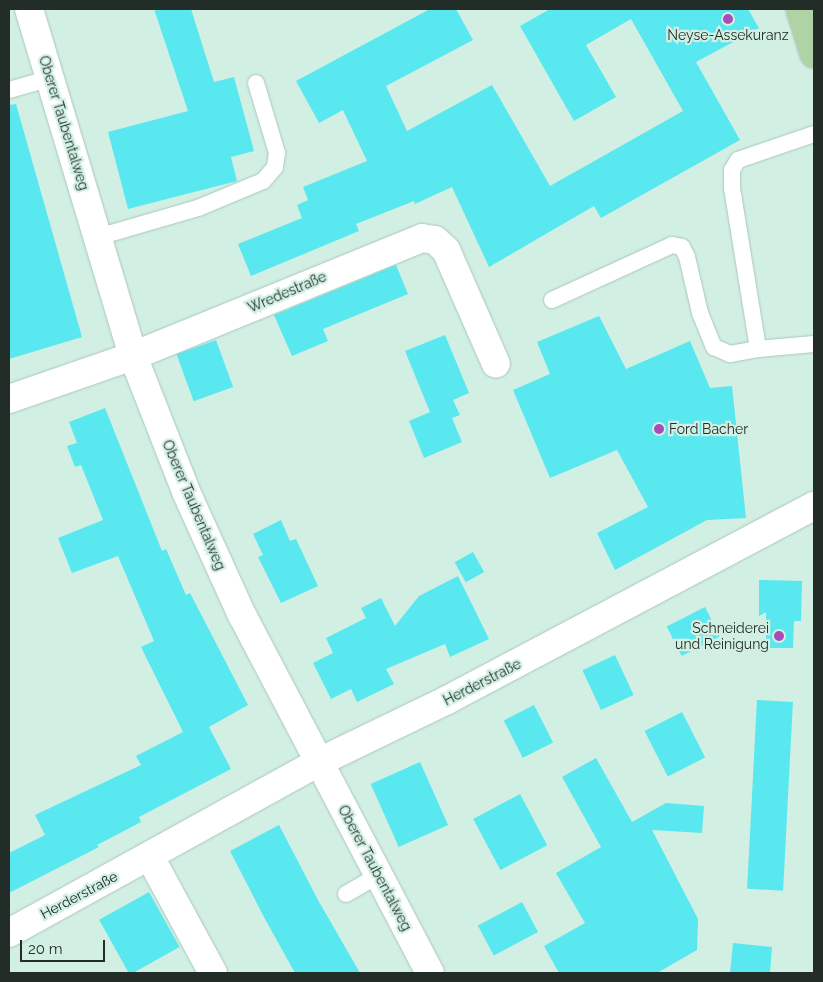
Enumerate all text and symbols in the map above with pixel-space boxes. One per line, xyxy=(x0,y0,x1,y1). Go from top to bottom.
marker: Neyse-Assekuranz xyxy=(722,13,734,25)
place label: Neyse-Assekuranz xyxy=(667,27,789,43)
street label: Oberer Taubentalweg xyxy=(35,53,93,193)
street label: Wredestraße xyxy=(245,268,329,316)
place label: Ford Bacher xyxy=(669,421,748,437)
marker: Ford Bacher xyxy=(653,423,665,435)
street label: Oberer Taubentalweg xyxy=(159,437,229,573)
place label: Schneiderei und Reinigung xyxy=(675,620,769,652)
marker: Schneiderei und Reinigung xyxy=(773,630,785,642)
street label: Herderstraße xyxy=(440,655,524,709)
street label: Oberer Taubentalweg xyxy=(335,802,415,934)
street label: Herderstraße xyxy=(38,868,120,922)
scale bar xyxy=(22,930,108,962)
text: 20 m xyxy=(28,940,63,958)

